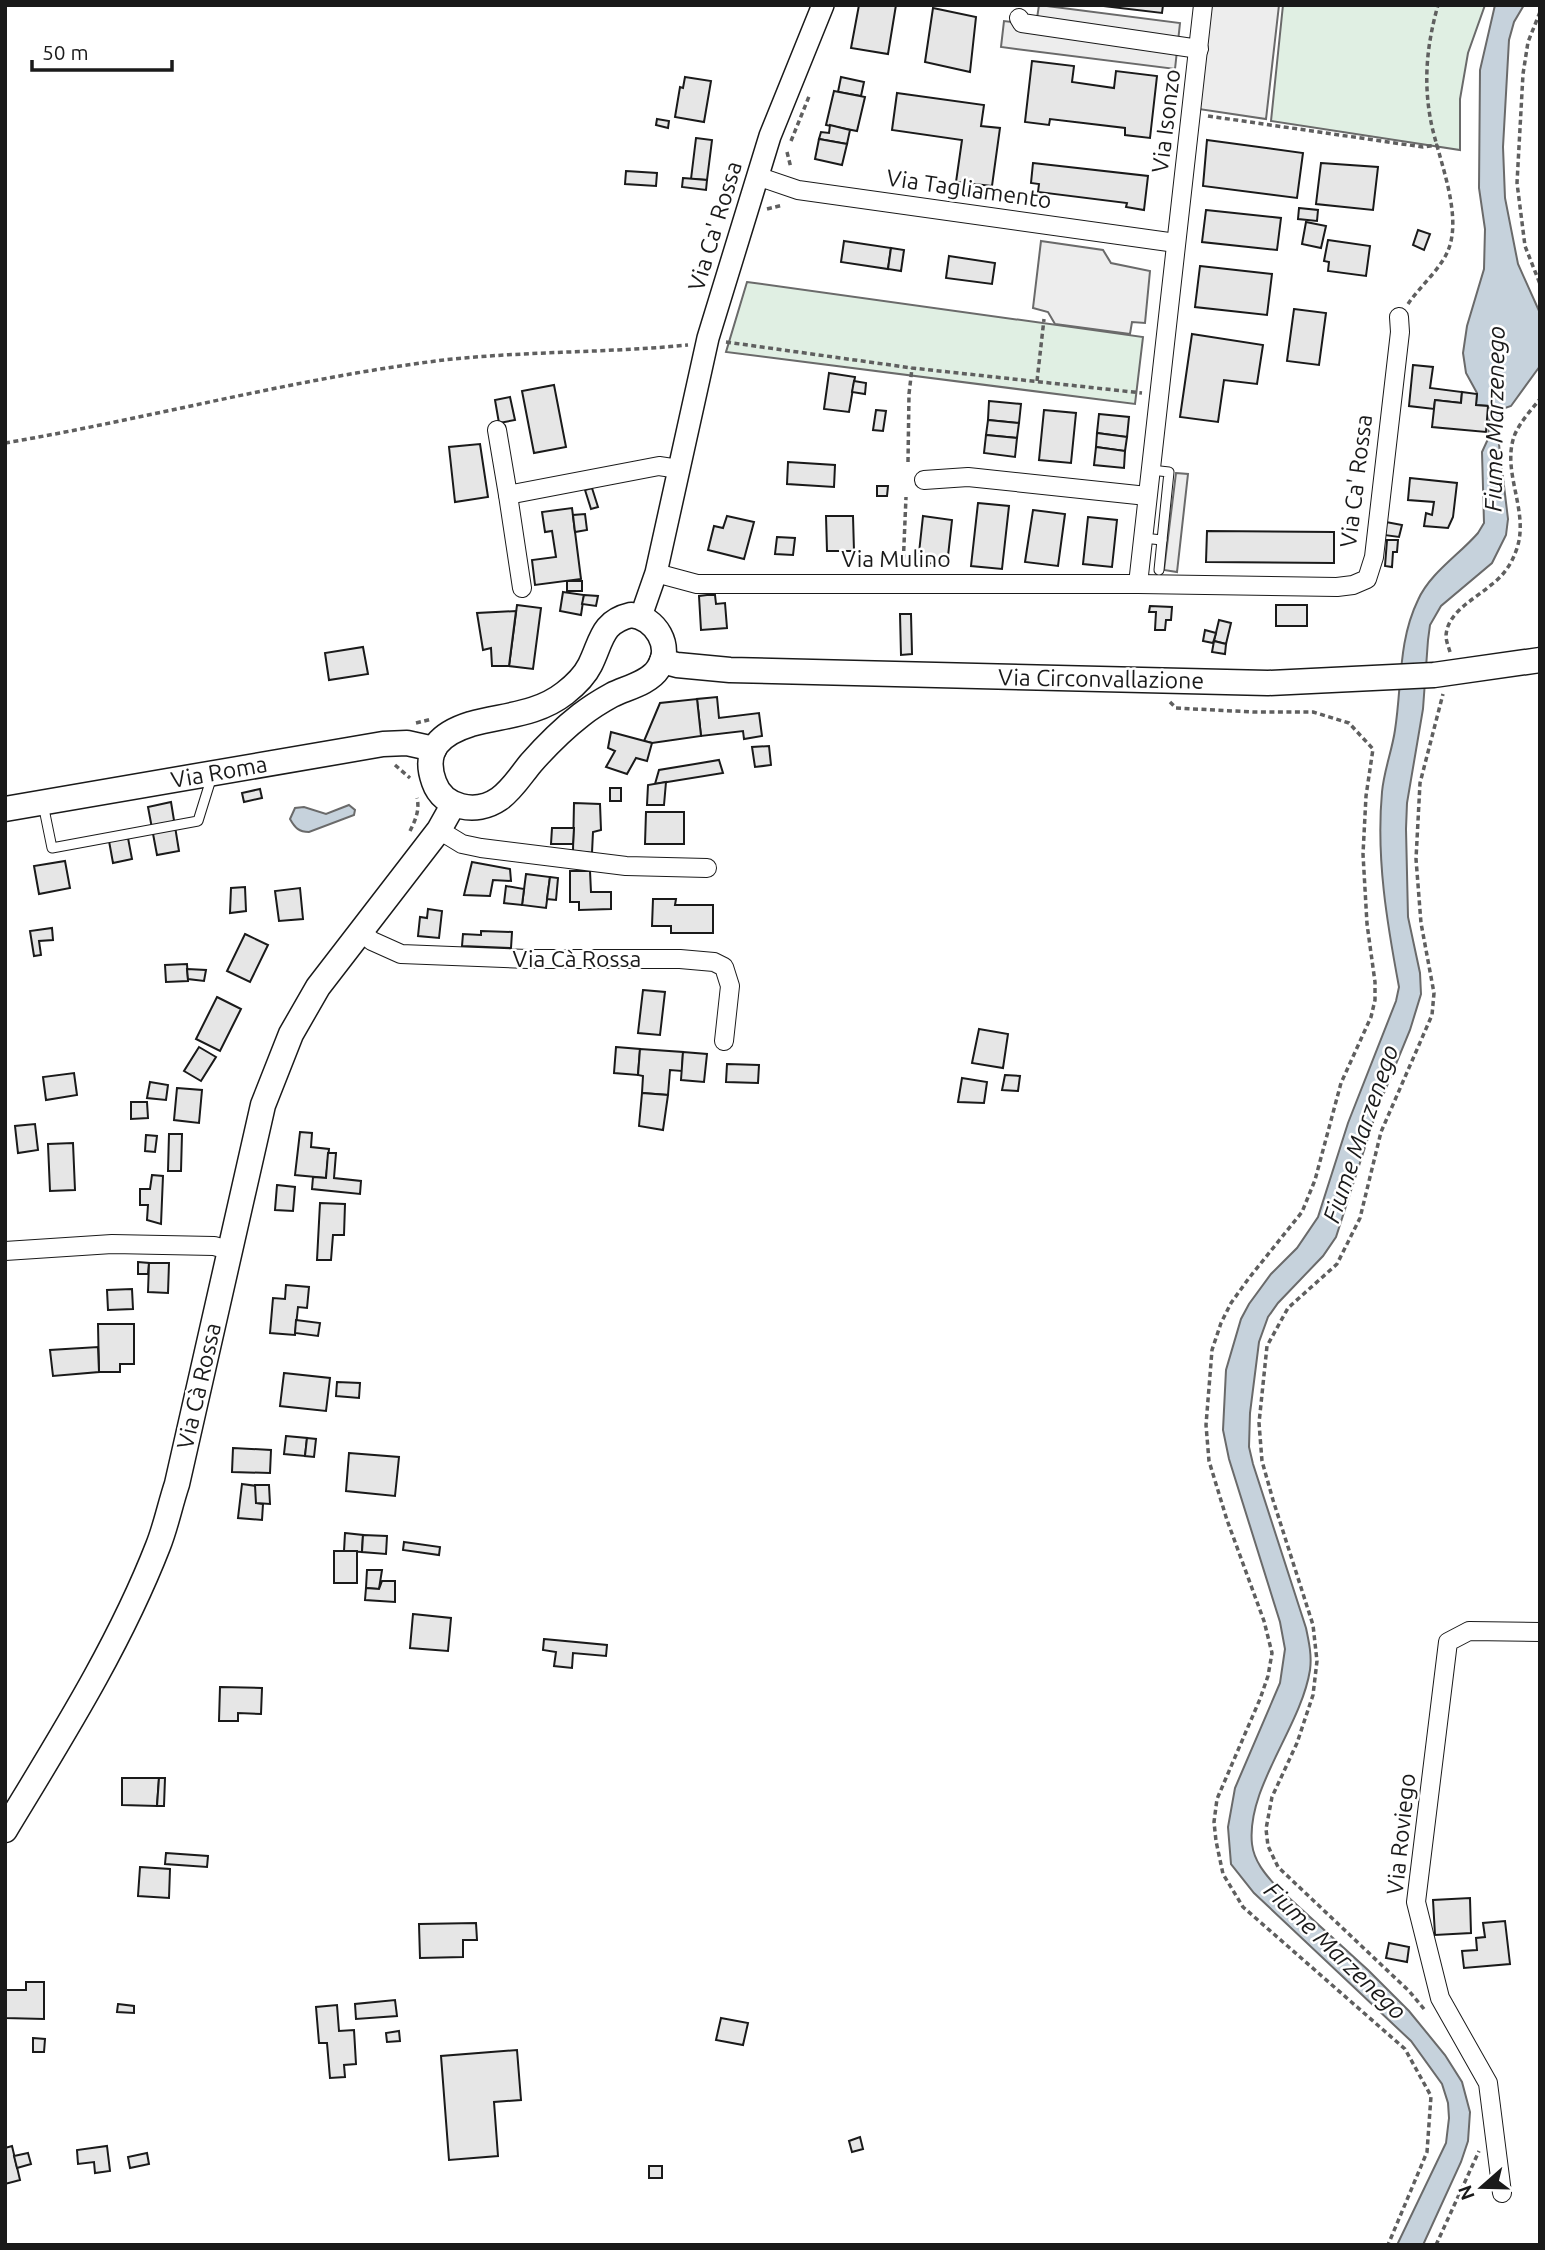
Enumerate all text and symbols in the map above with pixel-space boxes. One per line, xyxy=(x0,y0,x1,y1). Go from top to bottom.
scale bar xyxy=(32,28,172,72)
text: 50 m xyxy=(42,40,89,64)
street label: Via Isonzo xyxy=(1147,68,1184,174)
street label: Via Ca' Rossa xyxy=(683,158,746,294)
street label: Via Tagliamento xyxy=(885,165,1053,212)
water label: Fiume Marzenego xyxy=(1479,326,1510,512)
street label: Via Ca' Rossa xyxy=(1335,413,1376,549)
street label: Via Mulino xyxy=(841,546,951,571)
street label: Via Circonvallazione xyxy=(998,664,1204,693)
street label: Via Roma xyxy=(169,751,269,792)
street label: Via Cà Rossa xyxy=(513,946,641,971)
water label: Fiume Marzenego xyxy=(1318,1042,1404,1226)
street label: Via Cà Rossa xyxy=(172,1320,225,1451)
street label: Via Roviego xyxy=(1382,1772,1419,1896)
water label: Fiume Marzenego xyxy=(1259,1876,1412,2025)
north arrow xyxy=(1447,2152,1517,2222)
text: N xyxy=(1453,2182,1479,2203)

